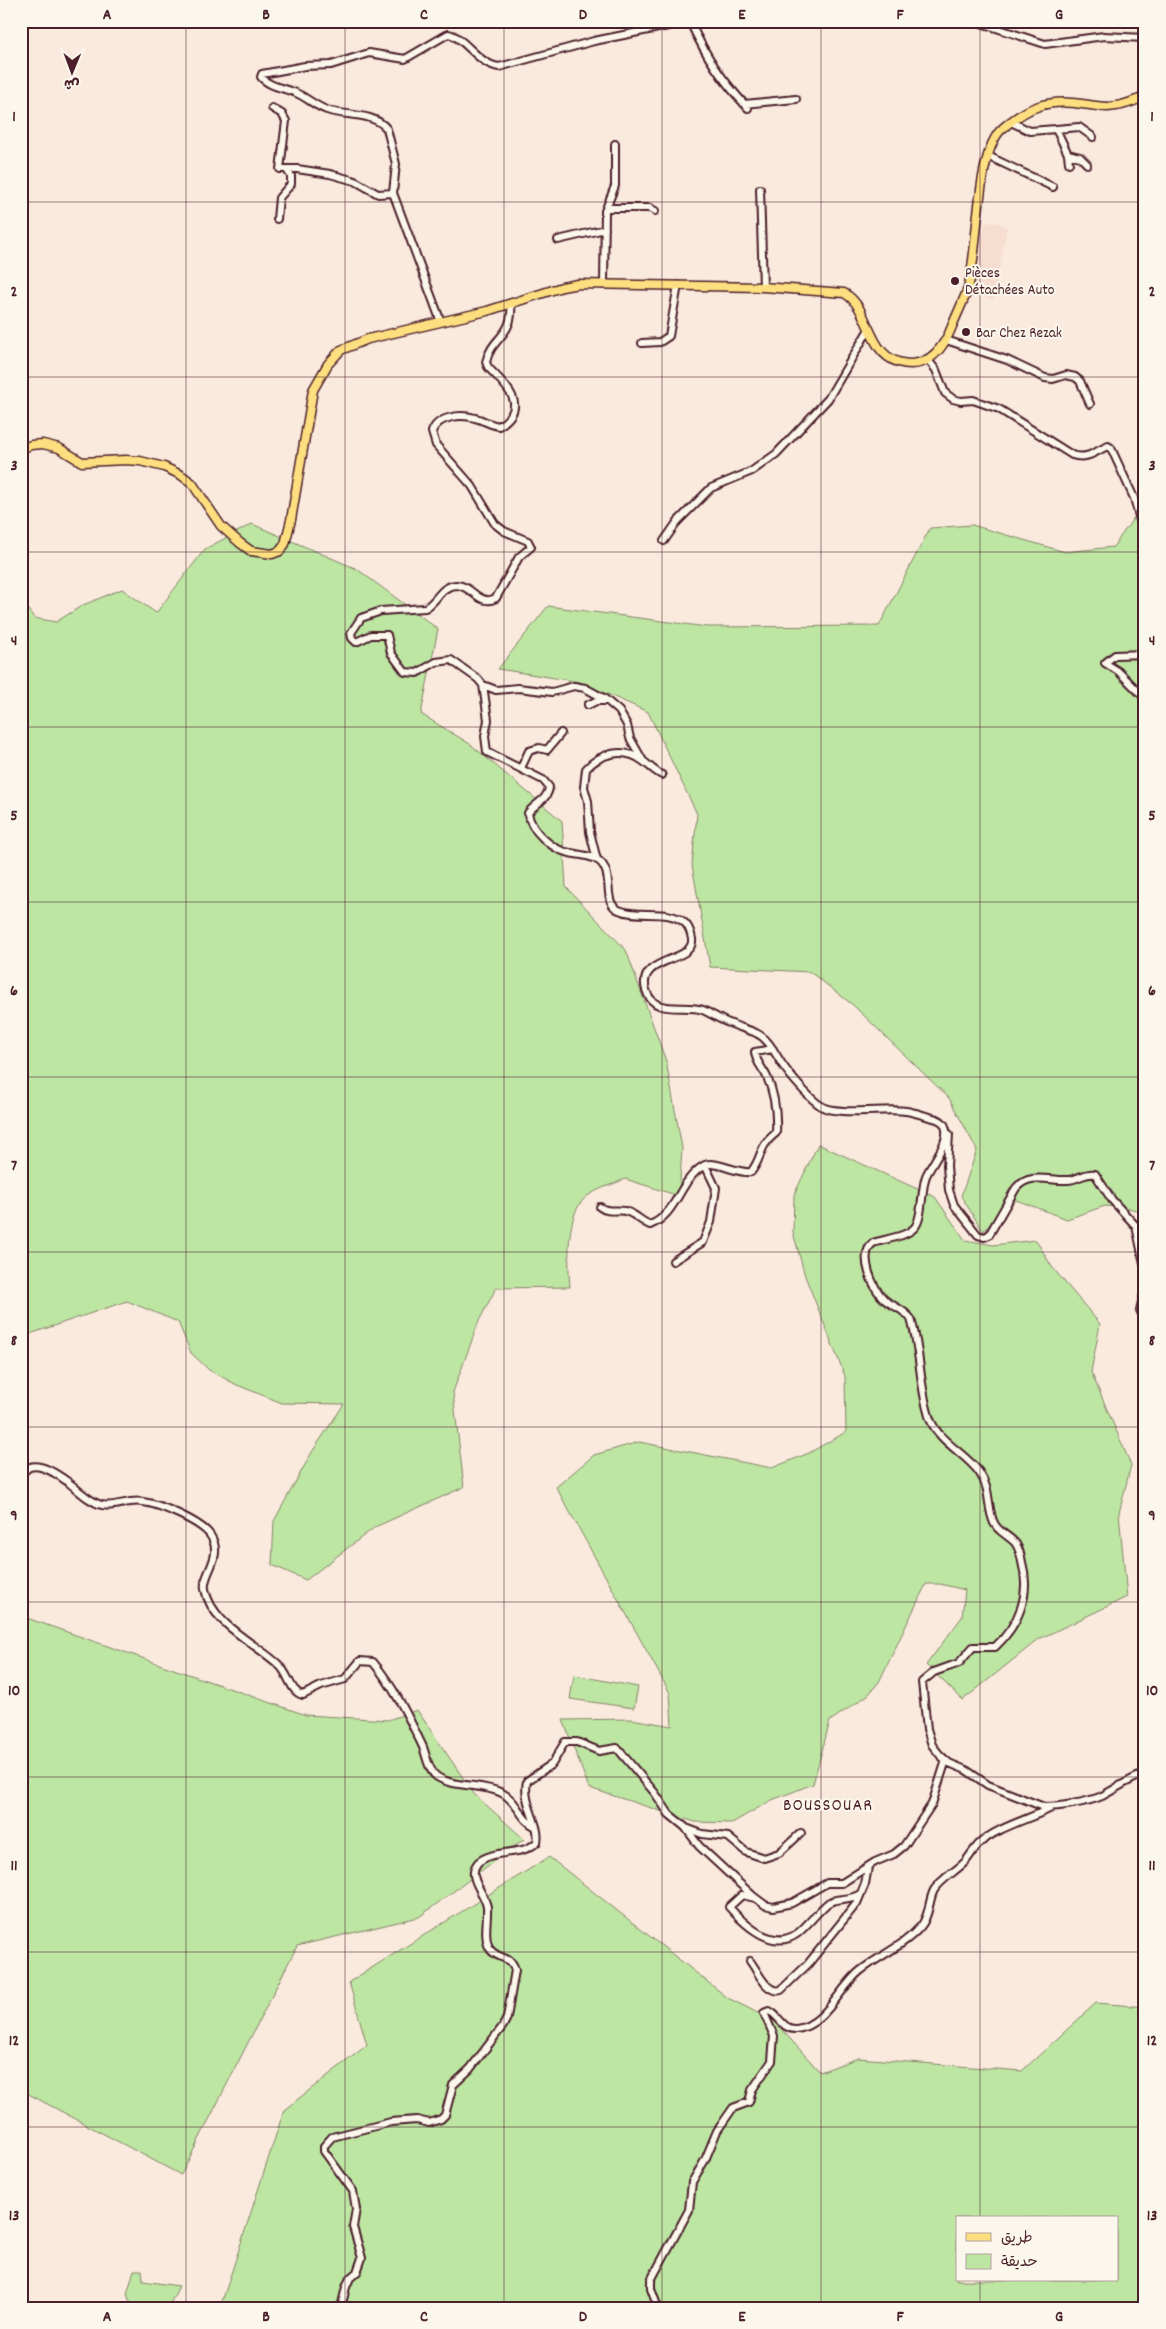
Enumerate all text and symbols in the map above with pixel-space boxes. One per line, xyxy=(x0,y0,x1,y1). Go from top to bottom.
text: A xyxy=(103,4,112,27)
text: B xyxy=(262,4,270,27)
text: C xyxy=(420,4,428,27)
text: D xyxy=(579,4,588,27)
text: E xyxy=(738,4,746,27)
text: F xyxy=(896,4,904,27)
text: G xyxy=(1055,4,1063,27)
north arrow xyxy=(48,48,98,98)
text: ش xyxy=(64,73,80,93)
text: 1 xyxy=(12,106,16,129)
text: 1 xyxy=(1150,106,1154,129)
place label: Pièces Détachées Auto xyxy=(965,263,1055,302)
marker: Pièces Détachées Auto xyxy=(949,275,961,287)
text: 2 xyxy=(11,281,18,304)
text: 2 xyxy=(1149,281,1156,304)
place label: Bar Chez Rezak xyxy=(976,323,1062,345)
marker: Bar Chez Rezak xyxy=(960,326,972,338)
text: 3 xyxy=(10,455,18,478)
text: 3 xyxy=(1148,455,1156,478)
text: 4 xyxy=(11,630,17,653)
text: 4 xyxy=(1149,630,1155,653)
text: 5 xyxy=(10,805,18,828)
text: 5 xyxy=(1148,805,1156,828)
text: 6 xyxy=(10,980,18,1003)
text: 6 xyxy=(1148,980,1156,1003)
text: 7 xyxy=(11,1155,17,1178)
text: 7 xyxy=(1149,1155,1155,1178)
text: 8 xyxy=(11,1330,18,1353)
text: 8 xyxy=(1149,1330,1156,1353)
text: 9 xyxy=(10,1505,18,1528)
text: 9 xyxy=(1148,1505,1156,1528)
text: 10 xyxy=(8,1680,20,1703)
text: 10 xyxy=(1146,1680,1158,1703)
district label: BOUSSOUAR xyxy=(783,1794,873,1819)
text: 11 xyxy=(10,1855,18,1878)
text: 11 xyxy=(1148,1855,1156,1878)
text: 12 xyxy=(9,2030,19,2053)
text: 12 xyxy=(1147,2030,1157,2053)
text: 13 xyxy=(9,2205,19,2228)
text: 13 xyxy=(1147,2205,1157,2228)
legend xyxy=(956,2216,1118,2282)
text: طريق xyxy=(1001,2228,1033,2250)
text: حديقة xyxy=(1001,2252,1038,2274)
text: A xyxy=(103,2306,112,2329)
text: B xyxy=(262,2306,270,2329)
text: C xyxy=(420,2306,428,2329)
text: D xyxy=(579,2306,588,2329)
text: E xyxy=(738,2306,746,2329)
text: F xyxy=(896,2306,904,2329)
text: G xyxy=(1055,2306,1063,2329)

